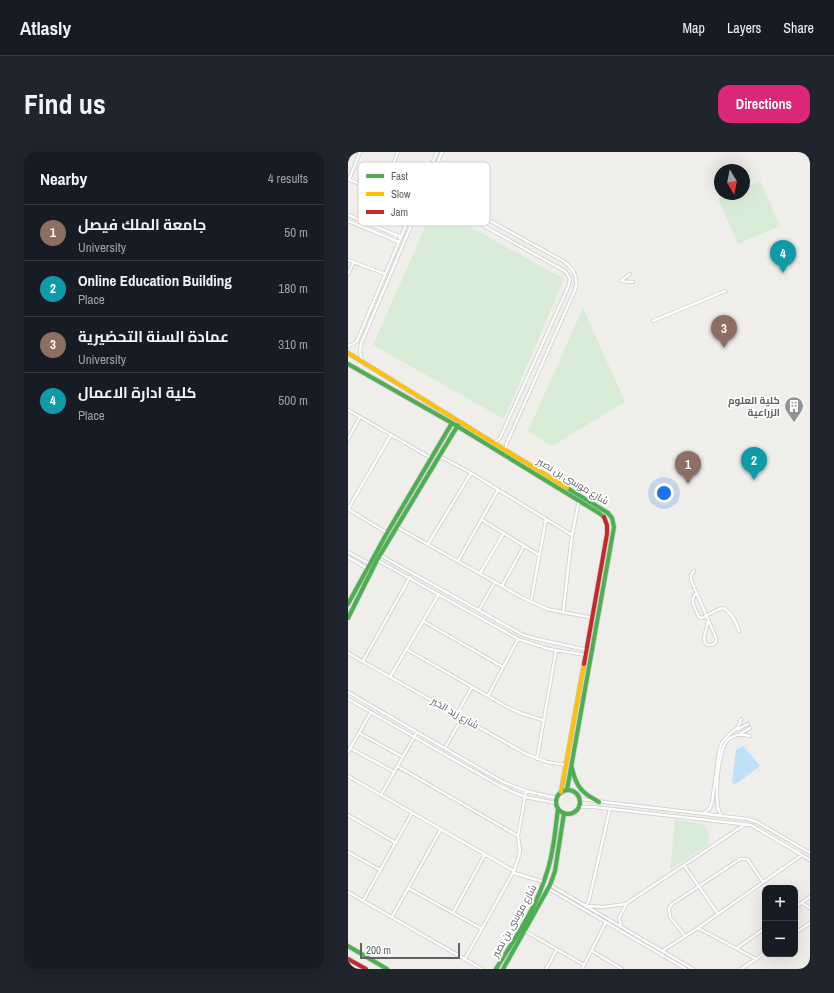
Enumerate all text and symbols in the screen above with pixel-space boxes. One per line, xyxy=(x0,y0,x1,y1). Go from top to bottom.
text: Atlasly xyxy=(20,15,71,41)
text: Map xyxy=(683,19,705,37)
text: Layers xyxy=(727,19,761,37)
text: Share xyxy=(783,19,814,37)
text: Find us xyxy=(24,85,106,123)
button: Directions xyxy=(718,85,810,123)
legend xyxy=(358,162,490,226)
north arrow xyxy=(714,164,750,200)
text: Nearby xyxy=(40,167,87,190)
text: Fast xyxy=(391,169,409,183)
text: 4 results xyxy=(268,170,308,187)
text: Slow xyxy=(391,187,411,201)
text: Jam xyxy=(391,205,408,219)
text: جامعة الملك فيصل xyxy=(78,214,206,235)
text: 1 xyxy=(50,224,56,241)
text: 50 m xyxy=(284,224,308,241)
text: University xyxy=(78,239,126,256)
pin: 4 xyxy=(770,240,796,273)
text: Online Education Building xyxy=(78,270,232,291)
text: 2 xyxy=(50,280,56,297)
text: 180 m xyxy=(278,280,308,297)
text: Place xyxy=(78,291,105,308)
pin: 3 xyxy=(711,315,737,348)
text: عمادة السنة التحضيرية xyxy=(78,326,229,347)
text: 3 xyxy=(50,336,56,353)
text: 310 m xyxy=(278,336,308,353)
text: University xyxy=(78,351,126,368)
text: كلية ادارة الاعمال xyxy=(78,382,196,403)
text: 4 xyxy=(50,392,56,409)
text: 500 m xyxy=(278,392,308,409)
place label: كلية العلوم الزراعية xyxy=(728,394,780,419)
building icon: كلية العلوم الزراعية xyxy=(783,395,805,423)
text: Place xyxy=(78,407,105,424)
pin: 2 xyxy=(741,447,767,480)
pin: 1 xyxy=(675,451,701,484)
street label: شارع موسى بن نصير xyxy=(534,454,611,508)
your location xyxy=(654,483,674,503)
street label: شارع زيد الخير xyxy=(428,694,481,732)
street label: شارع موسى بن نصير xyxy=(488,882,539,961)
map controls xyxy=(762,885,798,957)
button: + xyxy=(762,885,798,921)
button: − xyxy=(762,921,798,957)
scale bar xyxy=(360,941,460,960)
text: 200 m xyxy=(366,943,391,957)

